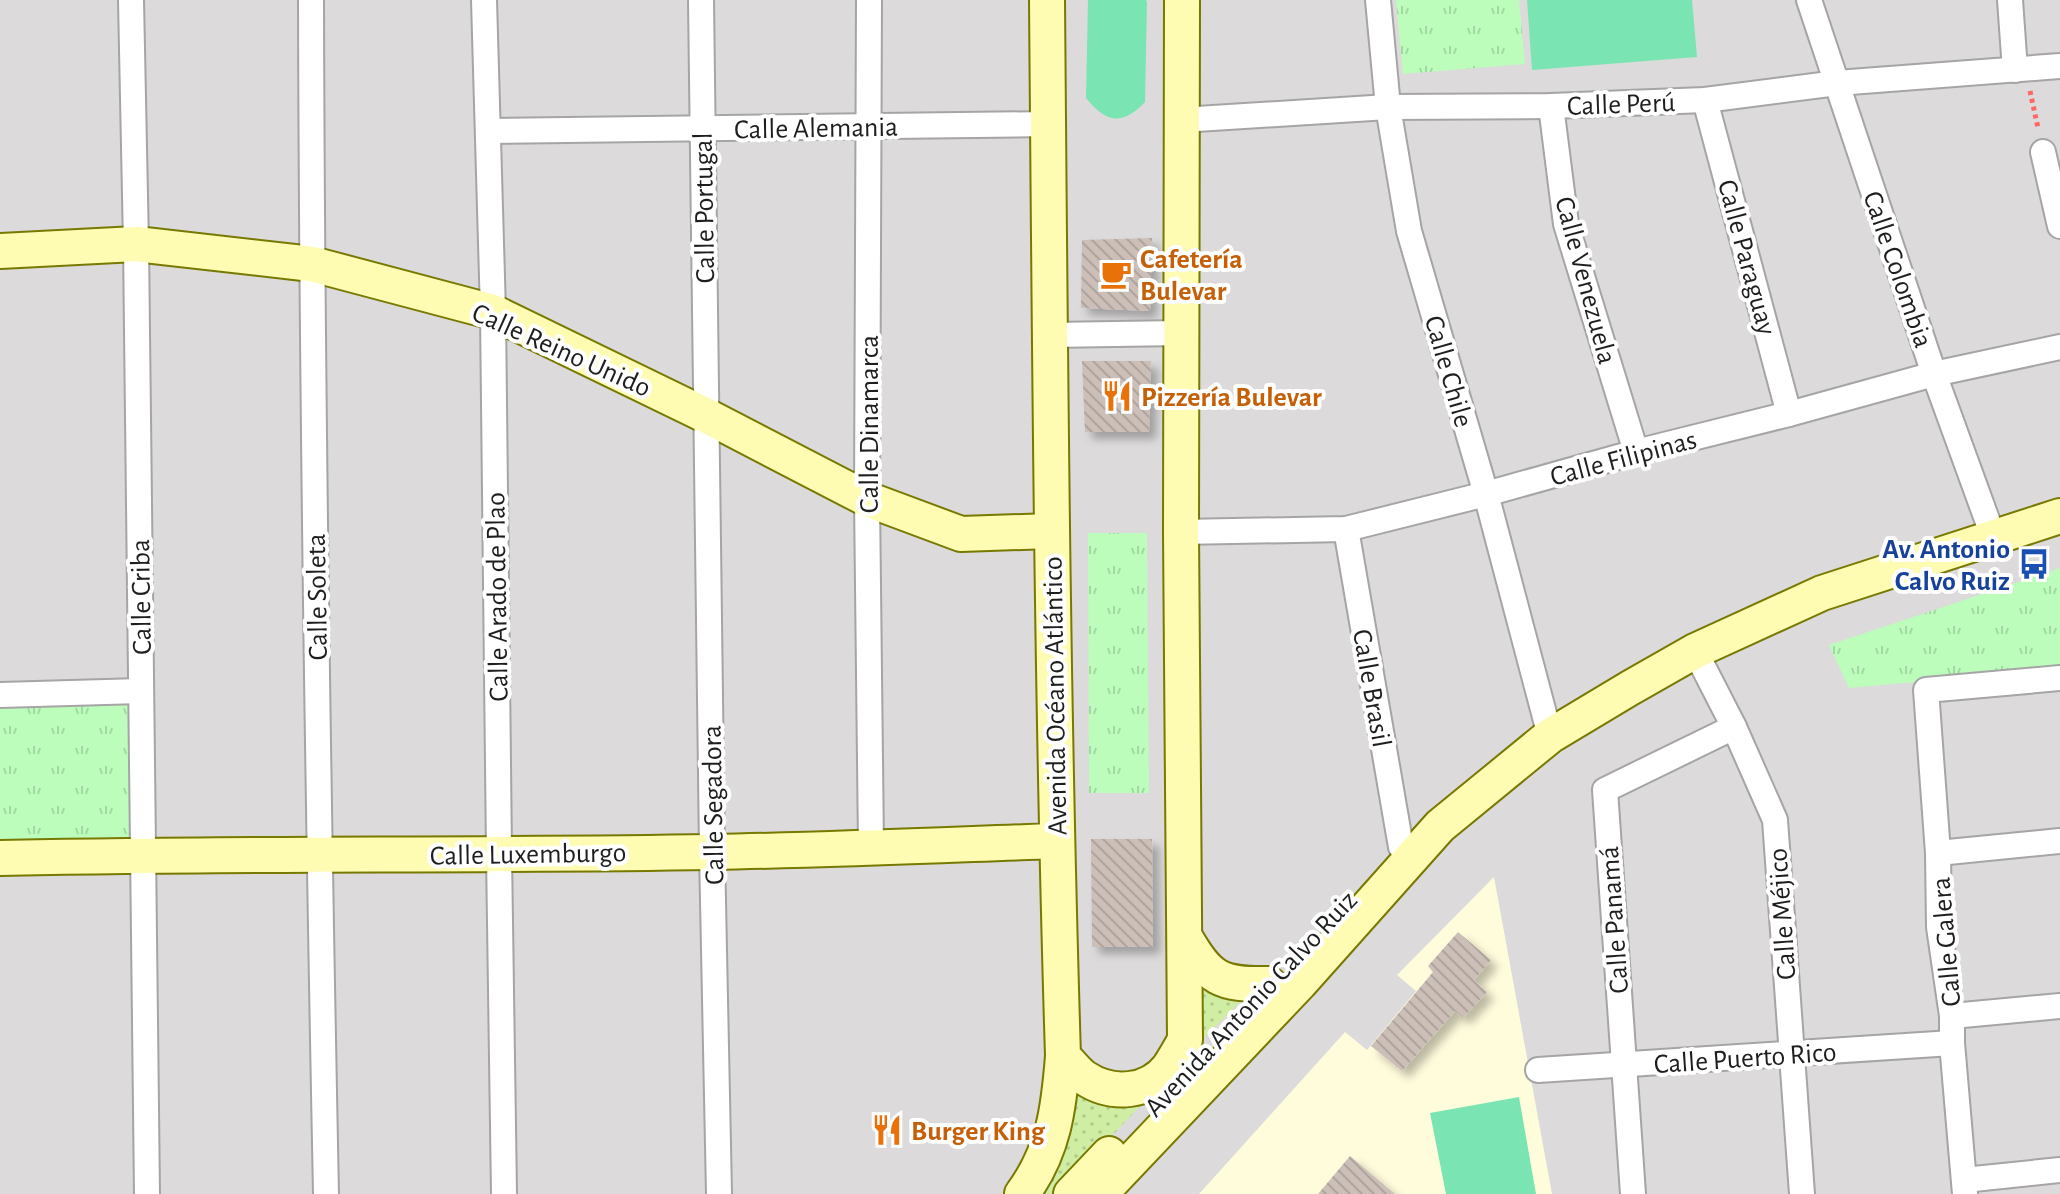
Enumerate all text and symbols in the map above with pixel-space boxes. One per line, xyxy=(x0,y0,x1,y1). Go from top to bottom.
street label: Calle Perú xyxy=(1566,89,1676,121)
street label: Calle Alemania xyxy=(734,114,898,144)
street label: Calle Portugal xyxy=(690,132,720,284)
street label: Calle Paraguay xyxy=(1712,177,1780,338)
street label: Calle Colombia xyxy=(1857,188,1937,352)
street label: Calle Venezuela xyxy=(1549,194,1621,367)
place label: Cafetería Bulevar xyxy=(1140,246,1243,306)
cafe icon: Cafetería Bulevar xyxy=(1099,257,1133,291)
street label: Calle Reino Unido xyxy=(468,299,655,403)
street label: Calle Chile xyxy=(1419,313,1477,430)
street label: Calle Dinamarca xyxy=(856,335,884,513)
restaurant icon: Pizzería Bulevar xyxy=(1100,379,1134,413)
place label: Pizzería Bulevar xyxy=(1141,384,1322,412)
street label: Calle Filipinas xyxy=(1547,426,1700,492)
street label: Calle Arado de Plao xyxy=(482,492,514,702)
street label: Calle Soleta xyxy=(303,533,333,661)
place label: Av. Antonio Calvo Ruiz xyxy=(1882,536,2010,596)
street label: Calle Criba xyxy=(127,539,157,655)
bus stop icon: Av. Antonio Calvo Ruiz xyxy=(2017,547,2051,581)
street label: Avenida Océano Atlántico xyxy=(1040,556,1072,836)
street label: Calle Brasil xyxy=(1347,627,1395,750)
street label: Calle Segadora xyxy=(699,725,729,885)
street label: Calle Luxemburgo xyxy=(429,839,627,871)
street label: Calle Panamá xyxy=(1596,845,1634,995)
street label: Calle Méjico xyxy=(1764,847,1802,981)
street label: Calle Galera xyxy=(1927,876,1967,1008)
street label: Avenida Antonio Calvo Ruiz xyxy=(1140,886,1363,1123)
street label: Calle Puerto Rico xyxy=(1653,1039,1837,1079)
restaurant icon: Burger King xyxy=(870,1113,904,1147)
place label: Burger King xyxy=(911,1118,1046,1146)

